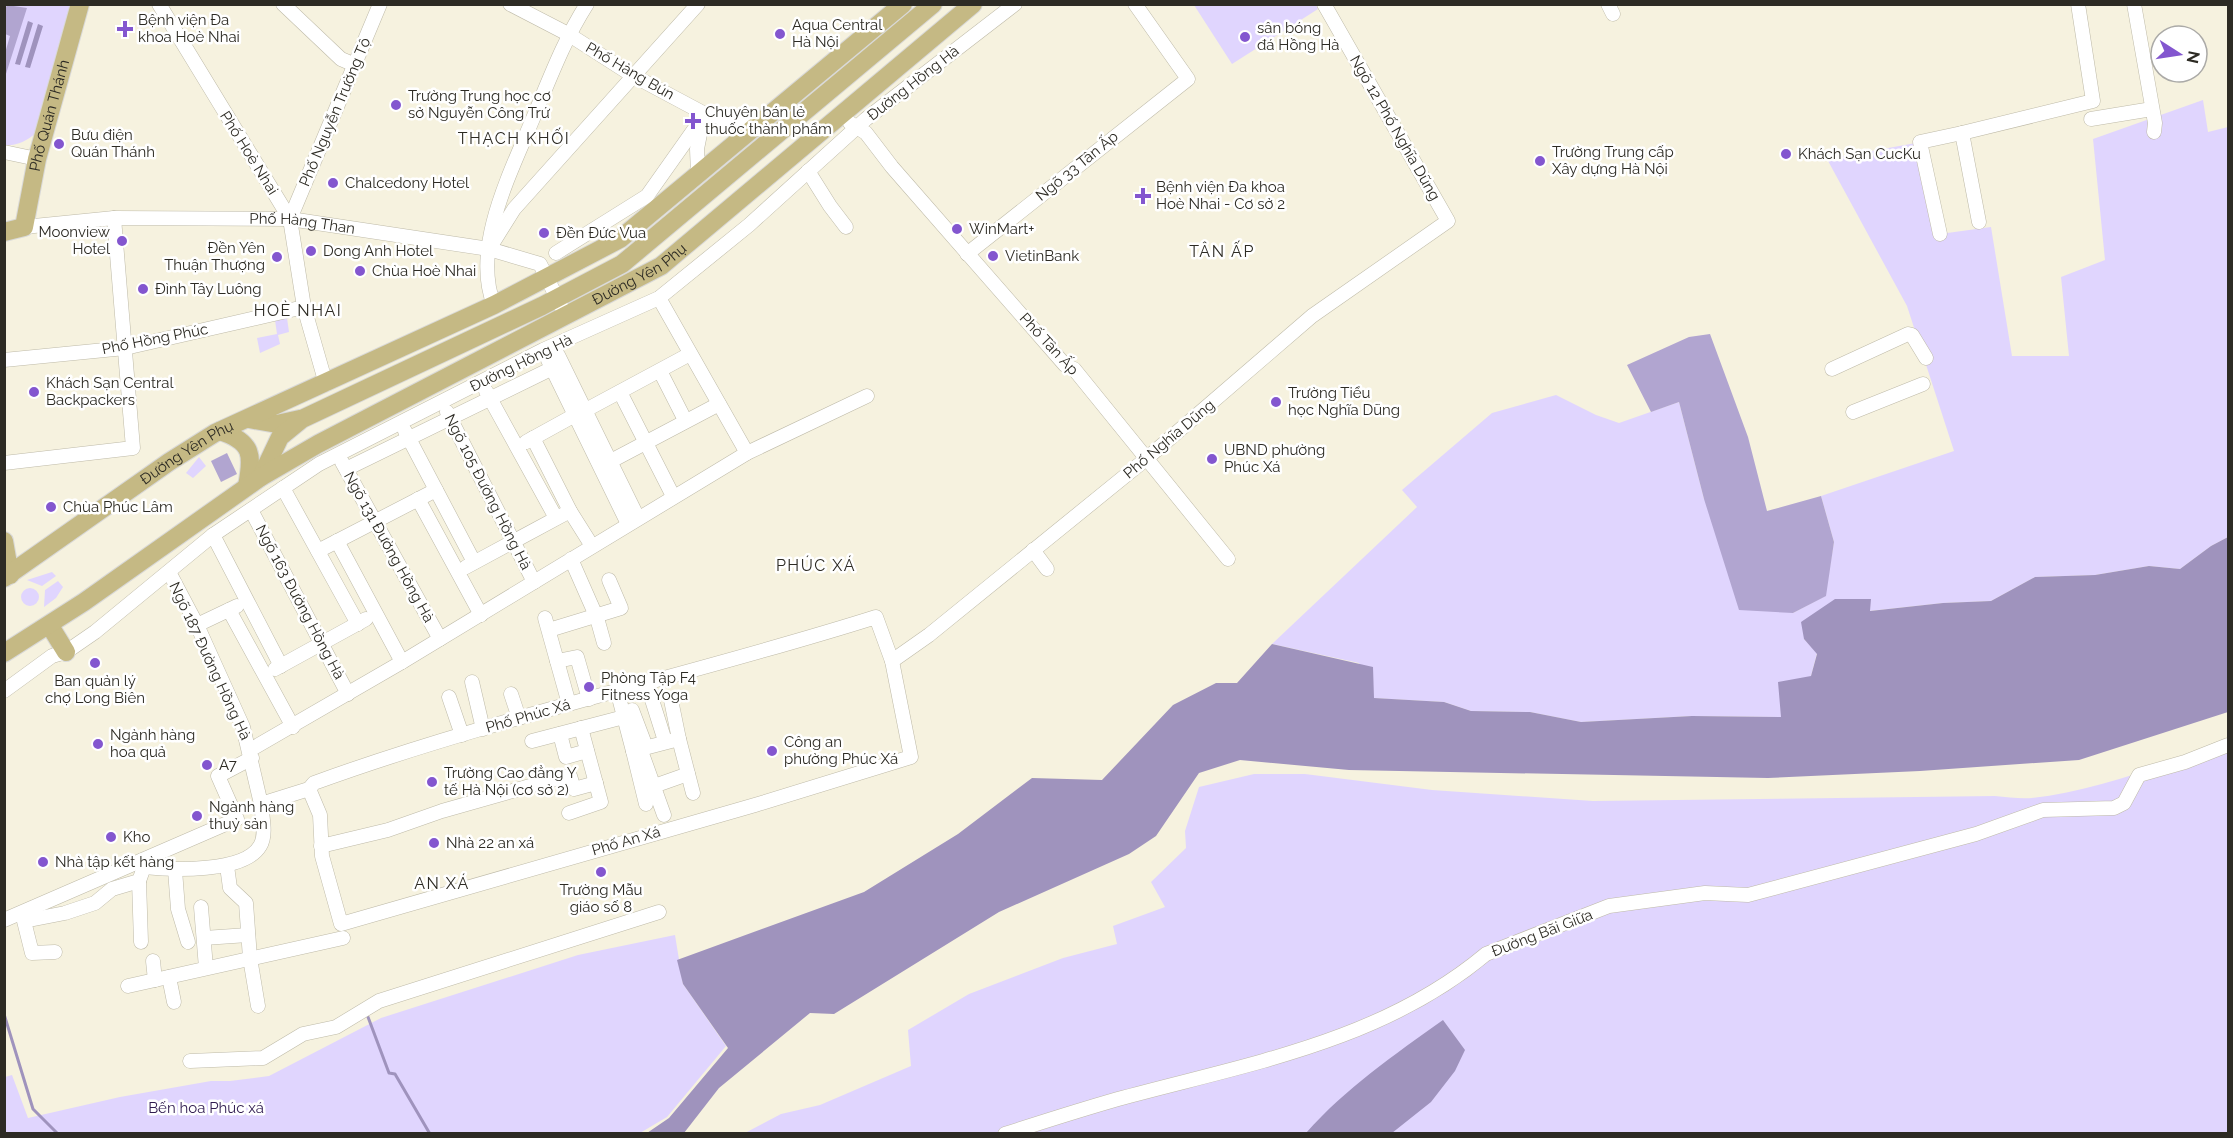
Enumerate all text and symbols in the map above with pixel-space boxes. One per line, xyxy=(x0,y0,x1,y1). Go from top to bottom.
place label: Bệnh viện Đa khoa Hoè Nhai xyxy=(138,11,240,46)
place label: Aqua Central Hà Nội xyxy=(792,16,883,51)
place label: sân bóng đá Hồng Hà xyxy=(1257,19,1339,54)
marker: Bệnh viện Đa khoa Hoè Nhai xyxy=(116,20,134,38)
north arrow xyxy=(2149,24,2209,84)
marker: Aqua Central Hà Nội xyxy=(773,27,787,41)
marker: sân bóng đá Hồng Hà xyxy=(1238,30,1252,44)
street label: Phố Nguyễn Trường Tộ xyxy=(295,35,375,189)
street label: Phố Hàng Bún xyxy=(582,38,678,104)
street label: Đường Hồng Hà xyxy=(864,42,962,124)
text: N xyxy=(2183,49,2204,65)
street label: Ngõ 12 Phố Nghĩa Dũng xyxy=(1346,52,1444,204)
street label: Phố Quán Thánh xyxy=(26,58,73,173)
place label: Trường Trung học cơ sở Nguyễn Công Trứ xyxy=(408,87,551,122)
marker: Trường Trung học cơ sở Nguyễn Công Trứ xyxy=(389,98,403,112)
place label: Chuyên bán lẻ thuốc thành phẩm xyxy=(705,103,832,138)
street label: Phố Hoè Nhai xyxy=(216,108,282,198)
marker: Chuyên bán lẻ thuốc thành phẩm xyxy=(686,114,700,128)
place label: Bưu điện Quán Thánh xyxy=(71,126,155,161)
district label: THẠCH KHỐI xyxy=(458,127,570,148)
street label: Ngõ 33 Tân Ấp xyxy=(1032,127,1122,205)
marker: Bưu điện Quán Thánh xyxy=(52,137,66,151)
place label: Trường Trung cấp Xây dựng Hà Nội xyxy=(1552,143,1674,178)
place label: Khách Sạn CucKu xyxy=(1798,145,1921,163)
marker: Khách Sạn CucKu xyxy=(1779,147,1793,161)
marker: Trường Trung cấp Xây dựng Hà Nội xyxy=(1533,154,1547,168)
place label: Chalcedony Hotel xyxy=(345,174,470,192)
marker: Chalcedony Hotel xyxy=(326,176,340,190)
place label: Bệnh viện Đa khoa Hoè Nhai - Cơ sở 2 xyxy=(1156,178,1285,213)
marker: Bệnh viện Đa khoa Hoè Nhai - Cơ sở 2 xyxy=(1134,187,1152,205)
street label: Phố Hàng Than xyxy=(249,210,356,238)
place label: WinMart+ xyxy=(969,220,1034,238)
marker: WinMart+ xyxy=(950,222,964,236)
place label: Moonview Hotel xyxy=(38,223,111,258)
place label: Đền Đức Vua xyxy=(556,224,646,242)
marker: Đền Đức Vua xyxy=(537,226,551,240)
marker: Moonview Hotel xyxy=(115,234,129,248)
place label: Đền Yên Thuận Thượng xyxy=(164,239,265,274)
street label: Đường Yên Phụ xyxy=(589,239,690,309)
district label: TÂN ẤP xyxy=(1189,240,1255,261)
place label: Dong Anh Hotel xyxy=(323,242,434,260)
marker: Dong Anh Hotel xyxy=(304,244,318,258)
place label: VietinBank xyxy=(1005,247,1079,265)
marker: VietinBank xyxy=(986,249,1000,263)
marker: Đền Yên Thuận Thượng xyxy=(270,250,284,264)
place label: Chùa Hoè Nhai xyxy=(372,262,476,280)
marker: Chùa Hoè Nhai xyxy=(353,264,367,278)
place label: Đình Tây Luông xyxy=(155,280,262,298)
marker: Đình Tây Luông xyxy=(136,282,150,296)
district label: HOÈ NHAI xyxy=(254,300,342,320)
street label: Phố Tân Ấp xyxy=(1016,309,1083,379)
street label: Phố Hồng Phúc xyxy=(100,320,210,358)
street label: Đường Hồng Hà xyxy=(467,330,575,396)
place label: Khách Sạn Central Backpackers xyxy=(46,374,174,409)
place label: Trường Tiểu học Nghĩa Dũng xyxy=(1288,384,1400,419)
marker: Khách Sạn Central Backpackers xyxy=(27,385,41,399)
marker: Trường Tiểu học Nghĩa Dũng xyxy=(1269,395,1283,409)
street label: Phố Nghĩa Dũng xyxy=(1120,396,1218,482)
street label: Ngõ 105 Đường Hồng Hà xyxy=(441,411,535,573)
street label: Đường Yên Phụ xyxy=(137,417,236,488)
place label: UBND phường Phúc Xá xyxy=(1224,441,1325,476)
marker: UBND phường Phúc Xá xyxy=(1205,452,1219,466)
street label: Ngõ 131 Đường Hồng Hà xyxy=(340,468,438,626)
place label: Chùa Phúc Lâm xyxy=(63,498,173,516)
marker: Chùa Phúc Lâm xyxy=(44,500,58,514)
street label: Ngõ 163 Đường Hồng Hà xyxy=(252,522,348,682)
district label: PHÚC XÁ xyxy=(776,555,856,575)
street label: Ngõ 187 Đường Hồng Hà xyxy=(165,579,255,743)
marker: Ban quản lý chợ Long Biên xyxy=(88,656,102,670)
place label: Phòng Tập F4 Fitness Yoga xyxy=(601,669,696,704)
place label: Ban quản lý chợ Long Biên xyxy=(45,672,145,707)
marker: Phòng Tập F4 Fitness Yoga xyxy=(582,680,596,694)
street label: Phố Phúc Xá xyxy=(484,695,572,737)
place label: Ngành hàng hoa quả xyxy=(110,726,195,761)
place label: Công an phường Phúc Xá xyxy=(784,733,898,768)
marker: Ngành hàng hoa quả xyxy=(91,737,105,751)
marker: Công an phường Phúc Xá xyxy=(765,744,779,758)
place label: A7 xyxy=(219,756,237,774)
marker: A7 xyxy=(200,758,214,772)
place label: Trường Cao đẳng Y tế Hà Nội (cơ sở 2) xyxy=(444,764,577,799)
marker: Trường Cao đẳng Y tế Hà Nội (cơ sở 2) xyxy=(425,775,439,789)
place label: Ngành hàng thuỷ sản xyxy=(209,798,294,833)
marker: Ngành hàng thuỷ sản xyxy=(190,809,204,823)
street label: Phố An Xá xyxy=(590,823,662,859)
place label: Kho xyxy=(123,828,150,846)
marker: Kho xyxy=(104,830,118,844)
place label: Nhà 22 an xá xyxy=(446,834,534,852)
marker: Nhà 22 an xá xyxy=(427,836,441,850)
place label: Nhà tập kết hàng xyxy=(55,853,174,871)
marker: Nhà tập kết hàng xyxy=(36,855,50,869)
marker: Trường Mẫu giáo số 8 xyxy=(594,865,608,879)
district label: AN XÁ xyxy=(414,873,470,893)
place label: Trường Mẫu giáo số 8 xyxy=(560,881,643,916)
street label: Đường Bãi Giữa xyxy=(1489,905,1595,961)
park label: Bến hoa Phúc xá xyxy=(148,1099,264,1117)

